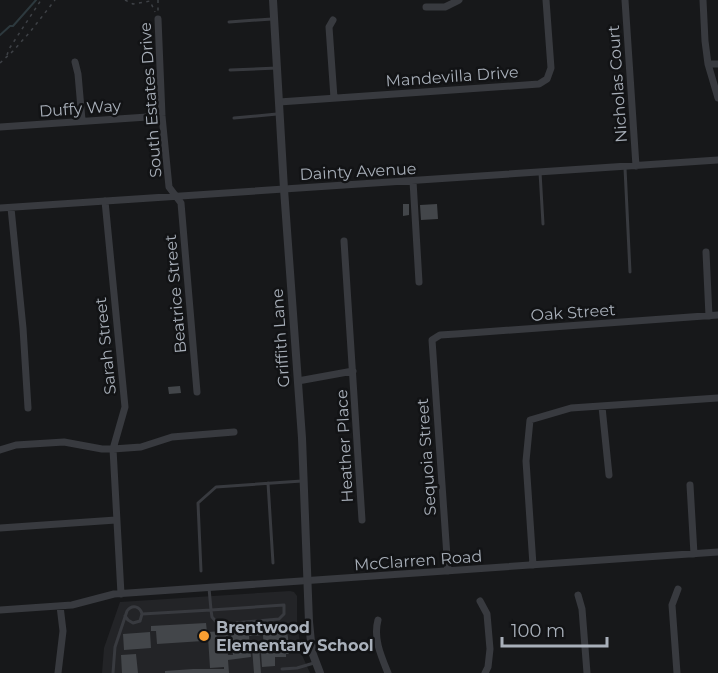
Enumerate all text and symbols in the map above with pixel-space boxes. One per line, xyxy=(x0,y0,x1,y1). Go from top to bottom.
street label: South Estates Drive xyxy=(136,22,165,178)
street label: Nicholas Court xyxy=(604,24,631,143)
street label: Mandevilla Drive xyxy=(385,62,519,91)
street label: Duffy Way xyxy=(38,96,122,121)
street label: Dainty Avenue xyxy=(299,159,417,184)
street label: Beatrice Street xyxy=(161,233,190,354)
street label: Griffith Lane xyxy=(268,288,293,388)
street label: Sarah Street xyxy=(91,296,120,396)
street label: Oak Street xyxy=(530,300,617,325)
street label: Heather Place xyxy=(332,389,357,503)
street label: Sequoia Street xyxy=(413,397,440,516)
street label: McClarren Road xyxy=(353,547,483,574)
scale bar xyxy=(502,610,607,648)
place label: Brentwood Elementary School xyxy=(216,618,374,655)
text: 100 m xyxy=(511,620,565,642)
marker: Brentwood Elementary School xyxy=(197,629,211,643)

